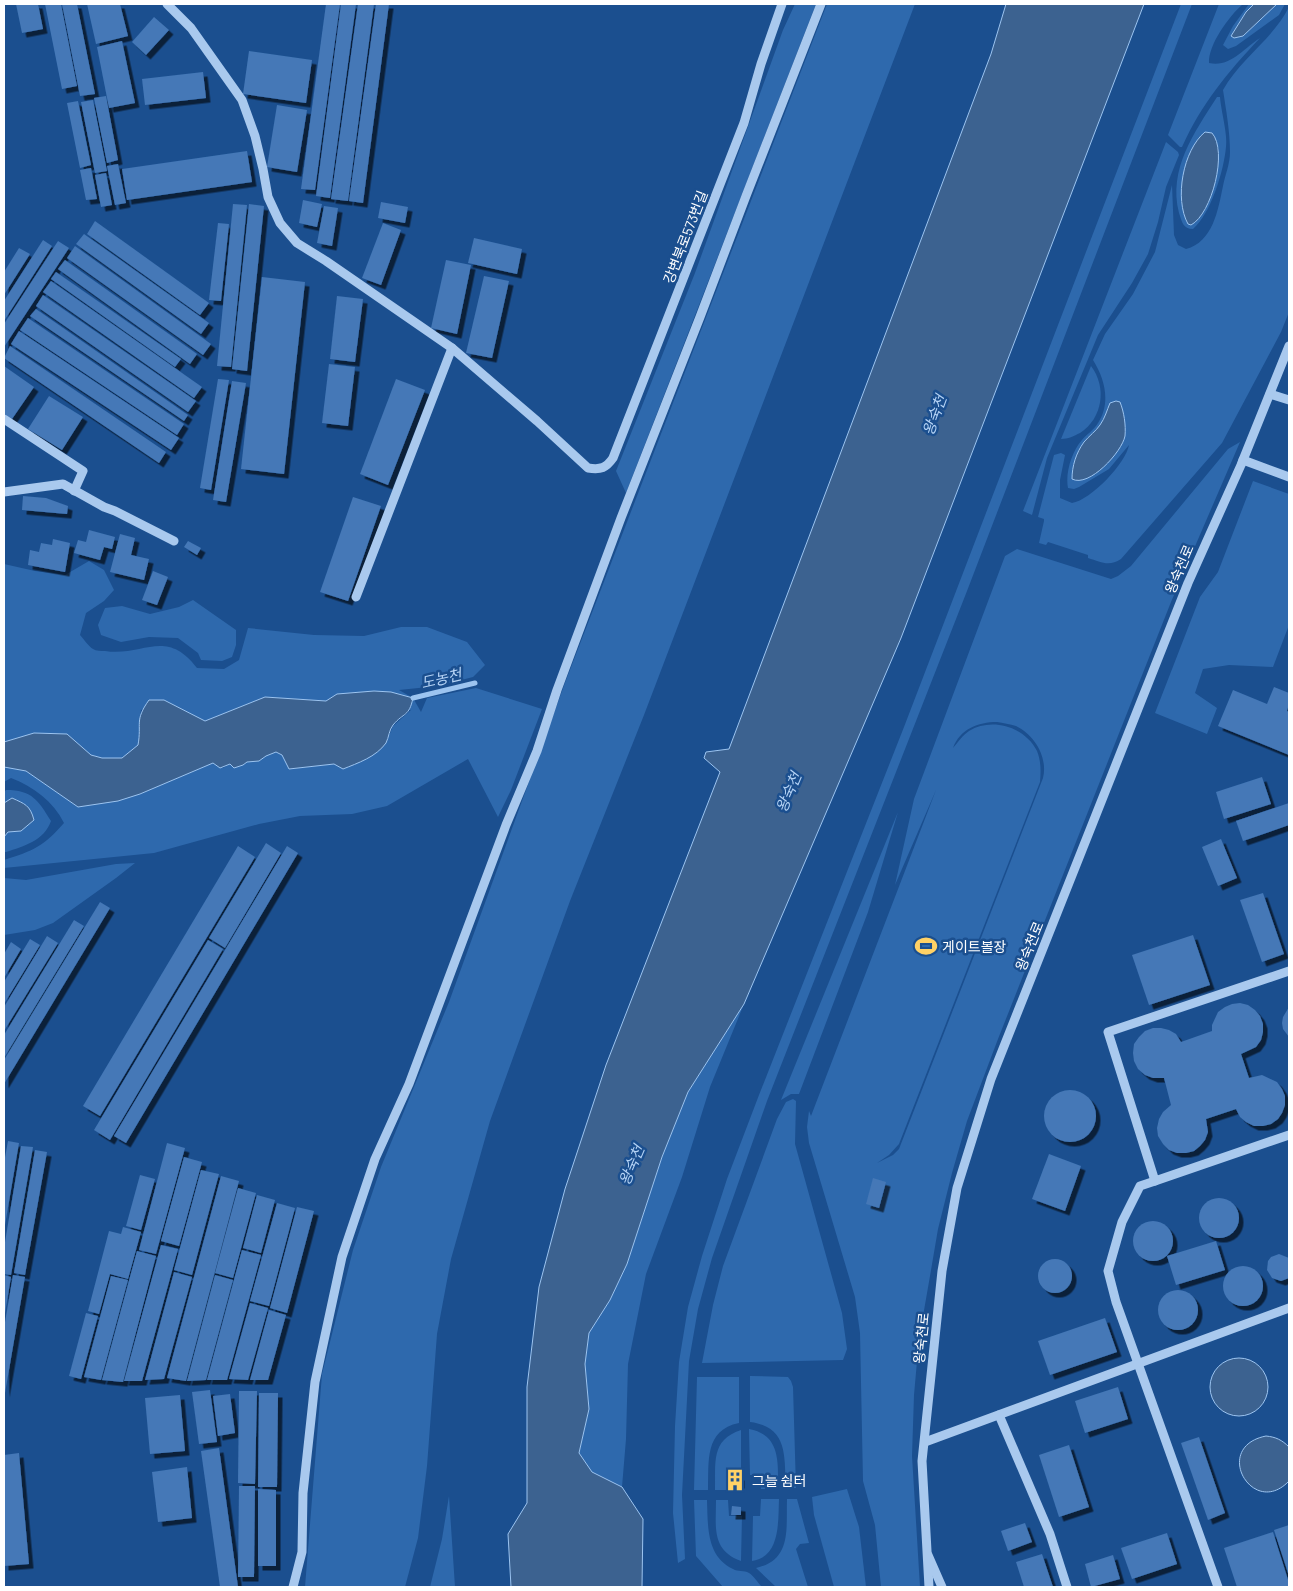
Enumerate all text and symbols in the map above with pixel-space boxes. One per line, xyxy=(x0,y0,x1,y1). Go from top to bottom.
street label: 강변북로573번길 xyxy=(659,188,711,286)
water label: 왕숙천 xyxy=(918,390,950,438)
street label: 왕숙천로 xyxy=(1161,542,1197,596)
water label: 도농천 xyxy=(419,664,465,691)
water label: 왕숙천 xyxy=(772,767,805,815)
street label: 왕숙천로 xyxy=(1011,919,1047,973)
sports icon: 게이트볼장 xyxy=(913,933,939,959)
place label: 게이트볼장 xyxy=(942,938,1007,955)
water label: 왕숙천 xyxy=(615,1140,648,1188)
street label: 왕숙천로 xyxy=(910,1311,932,1365)
building icon: 그늘 쉼터 xyxy=(722,1467,748,1493)
place label: 그늘 쉼터 xyxy=(752,1472,806,1489)

